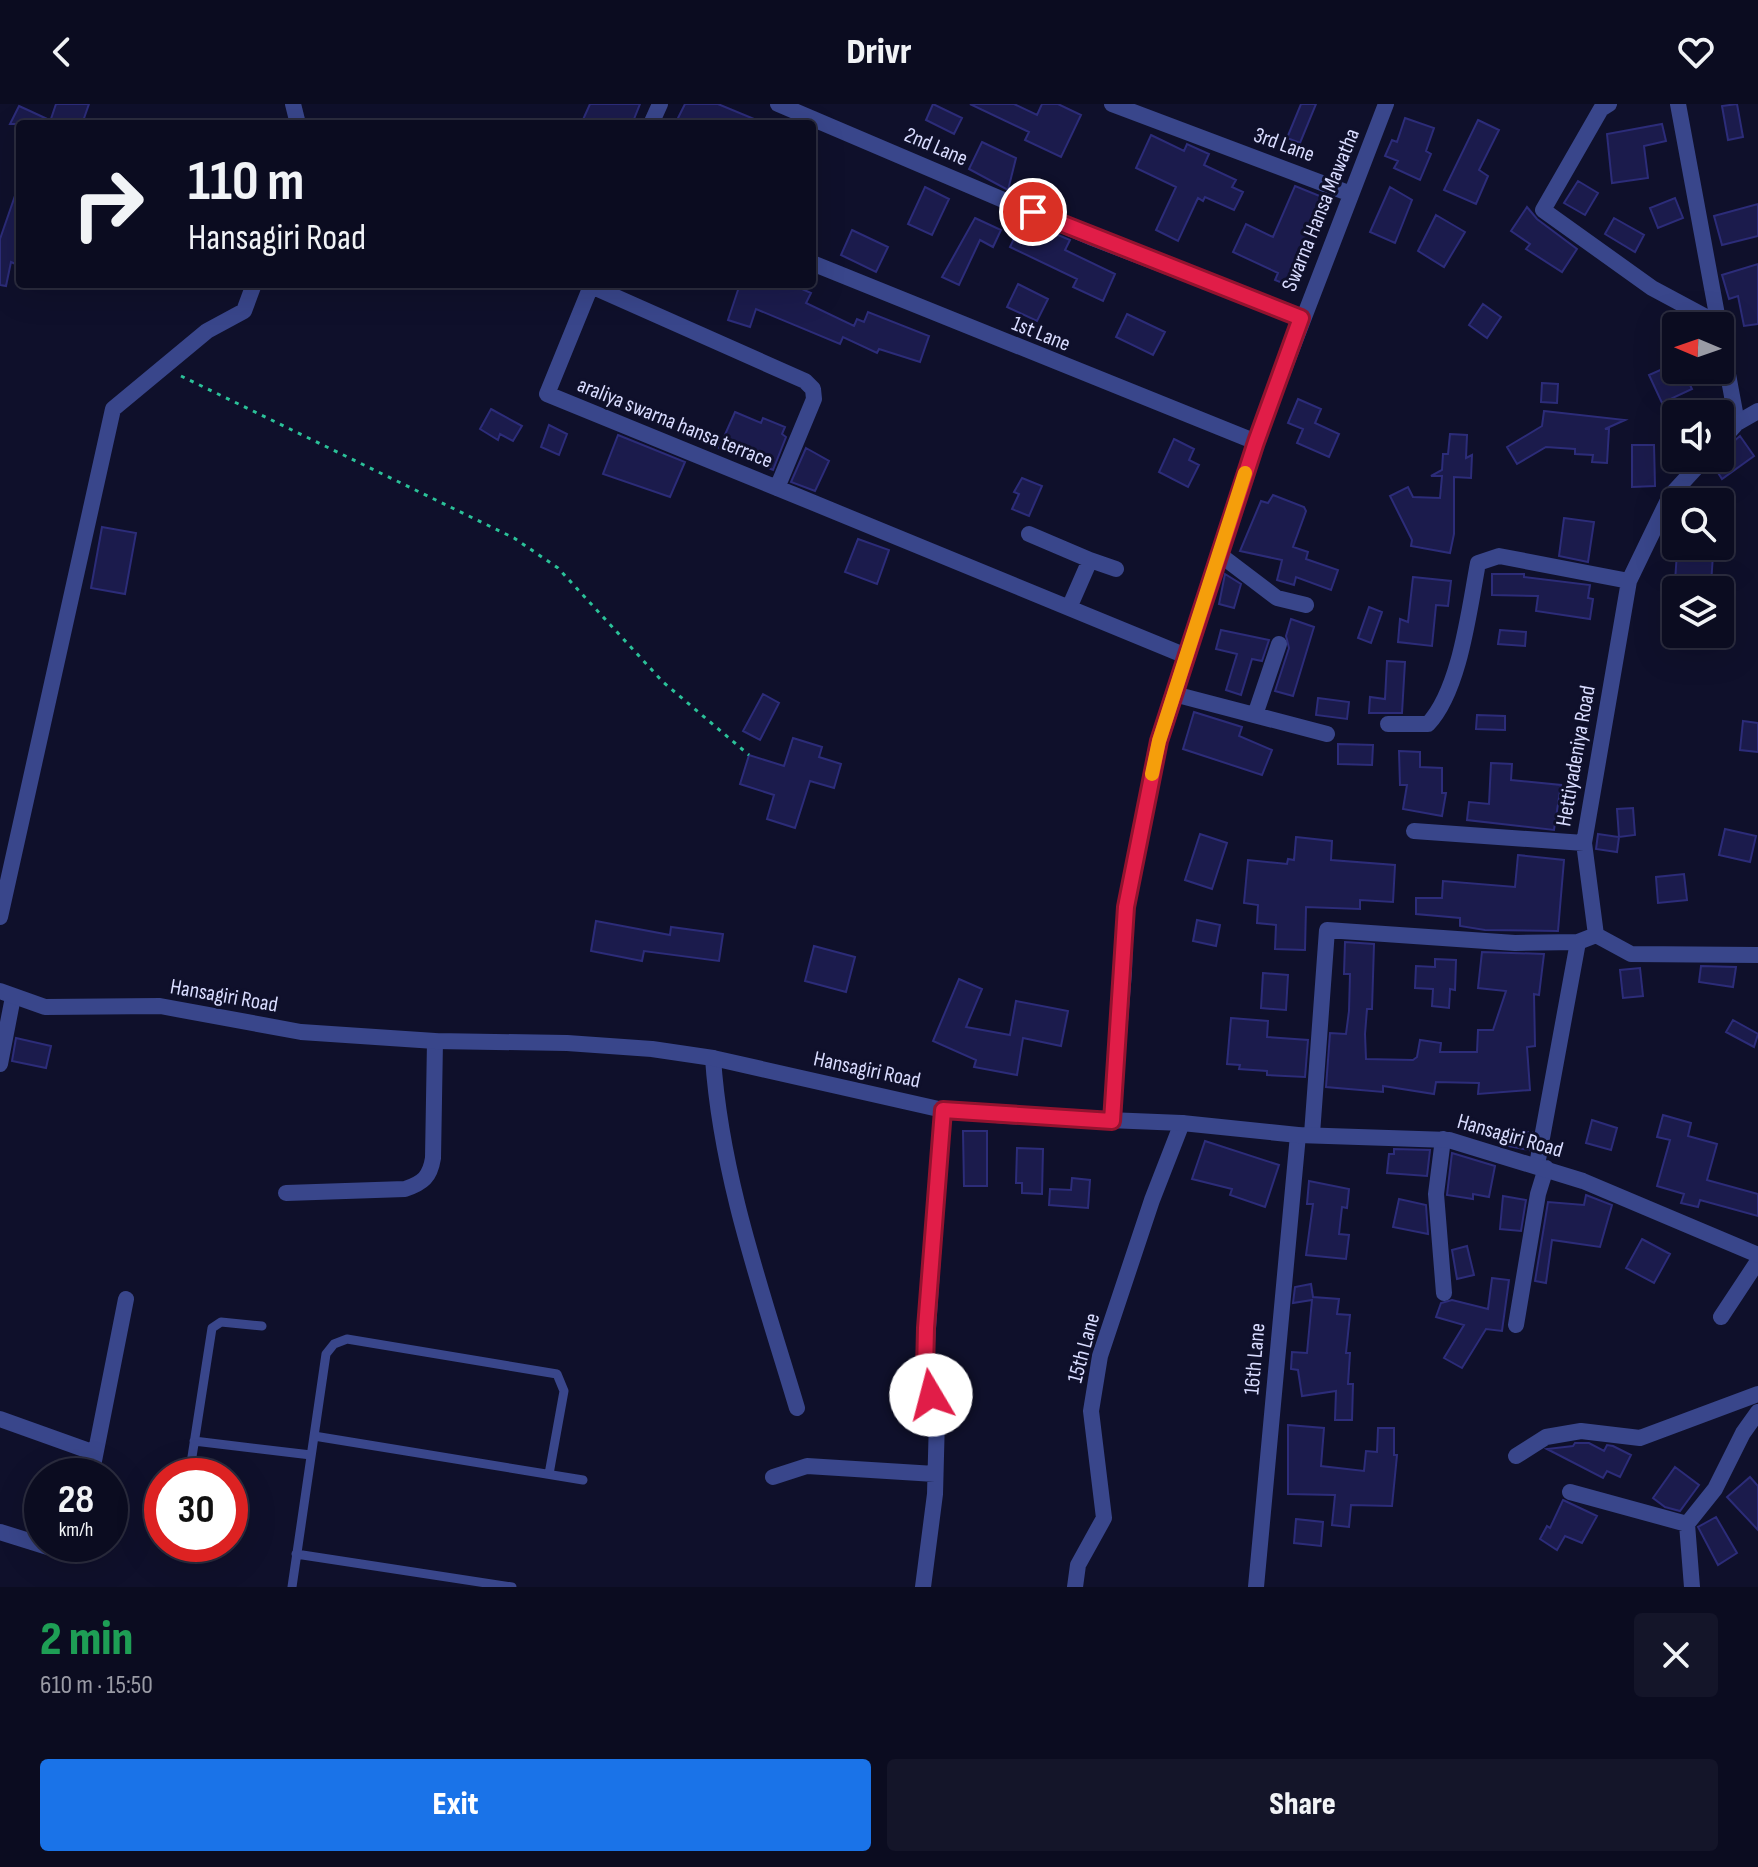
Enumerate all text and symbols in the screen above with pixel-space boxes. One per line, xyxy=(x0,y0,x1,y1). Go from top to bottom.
icon: back xyxy=(40,30,84,74)
icon: heart xyxy=(1674,30,1718,74)
text: Drivr xyxy=(846,31,912,74)
street label: 2nd Lane xyxy=(900,122,972,172)
street label: 3rd Lane xyxy=(1250,122,1318,168)
street label: Swarna Hansa Mawatha xyxy=(1276,125,1366,295)
text: 110 m xyxy=(188,149,304,216)
icon: right xyxy=(56,152,160,256)
pin xyxy=(999,178,1067,246)
icon: arrive xyxy=(1011,190,1055,234)
text: Hansagiri Road xyxy=(188,217,366,260)
street label: 1st Lane xyxy=(1008,310,1074,358)
north arrow xyxy=(1662,312,1734,384)
map controls xyxy=(1662,312,1734,648)
street label: araliya swarna hansa terrace xyxy=(573,371,777,475)
button: sound xyxy=(1662,400,1734,472)
button: search xyxy=(1662,488,1734,560)
button: layers xyxy=(1662,576,1734,648)
street label: Hettiyadeniya Road xyxy=(1550,684,1602,828)
street label: Hansagiri Road xyxy=(168,973,280,1019)
street label: Hansagiri Road xyxy=(811,1045,923,1095)
street label: Hansagiri Road xyxy=(1454,1108,1566,1164)
street label: 15th Lane xyxy=(1062,1310,1106,1386)
street label: 16th Lane xyxy=(1238,1322,1272,1396)
position arrow xyxy=(889,1353,973,1437)
speed limit sign: 30 xyxy=(144,1458,248,1562)
text: 28 xyxy=(58,1476,94,1524)
text: km/h xyxy=(59,1518,93,1542)
text: 2 min xyxy=(40,1611,133,1668)
button: close xyxy=(1634,1613,1718,1697)
text: 610 m · 15:50 xyxy=(40,1670,153,1701)
button: Exit xyxy=(40,1759,871,1851)
button: Share xyxy=(887,1759,1718,1851)

